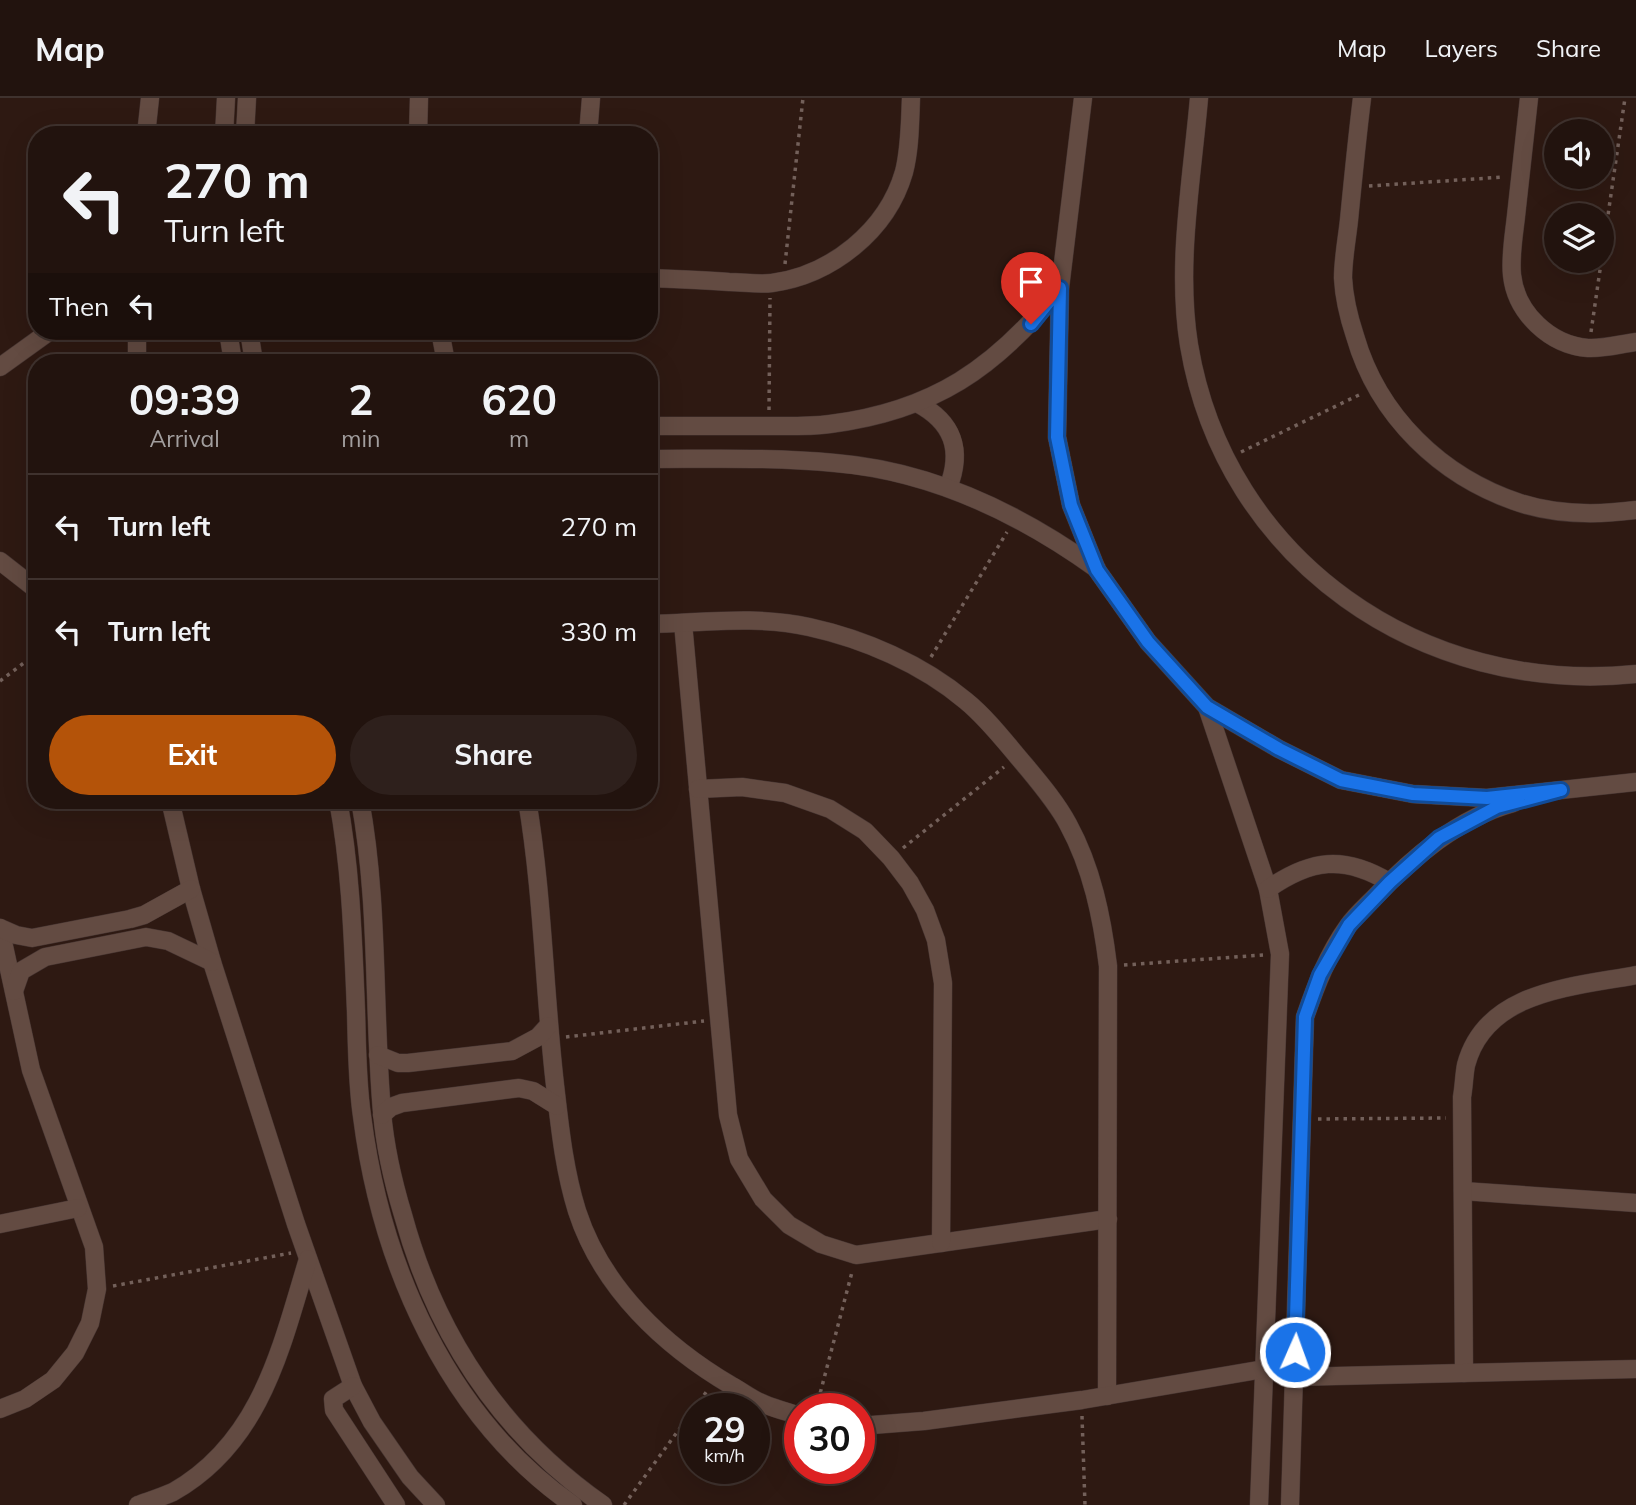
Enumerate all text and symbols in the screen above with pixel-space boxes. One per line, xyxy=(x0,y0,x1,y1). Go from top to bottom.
text: Map xyxy=(35,28,105,69)
text: Map xyxy=(1337,33,1386,63)
text: Layers xyxy=(1424,33,1498,63)
text: Share xyxy=(1536,33,1601,63)
map controls xyxy=(1544,119,1614,273)
button: sound xyxy=(1544,119,1614,189)
text: 270 m xyxy=(164,149,310,210)
icon: left xyxy=(49,154,140,245)
button: layers xyxy=(1544,203,1614,273)
text: Turn left xyxy=(164,210,284,250)
pin xyxy=(1001,252,1061,324)
icon: arrive xyxy=(1012,263,1050,301)
icon: left xyxy=(123,287,161,325)
text: Then xyxy=(49,290,109,323)
text: 09:39 xyxy=(129,373,240,426)
text: 2 xyxy=(348,373,373,426)
text: 620 xyxy=(481,373,557,426)
text: Arrival xyxy=(149,424,220,453)
text: min xyxy=(341,424,380,453)
text: m xyxy=(509,424,529,453)
icon: left xyxy=(49,508,87,546)
text: Turn left xyxy=(108,510,210,543)
text: 270 m xyxy=(561,510,637,543)
icon: left xyxy=(49,613,87,651)
text: Turn left xyxy=(108,615,210,648)
text: 330 m xyxy=(561,615,637,648)
button: Exit xyxy=(49,715,336,795)
button: Share xyxy=(350,715,637,795)
position arrow xyxy=(1258,1315,1332,1389)
speed limit sign: 30 xyxy=(784,1393,875,1484)
text: 29 xyxy=(703,1407,746,1451)
text: km/h xyxy=(704,1444,745,1467)

